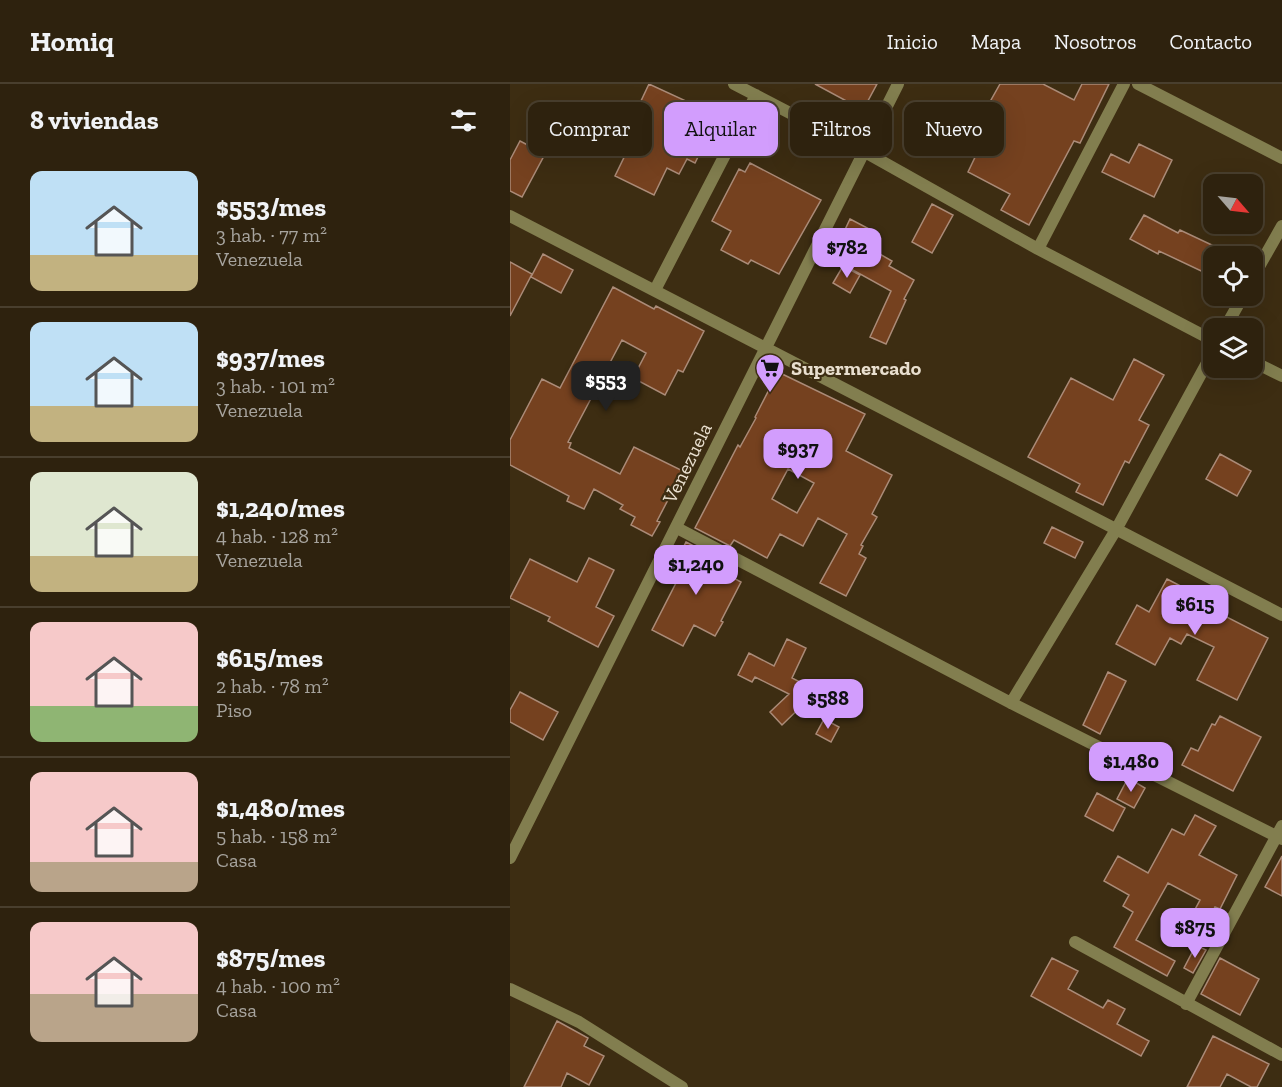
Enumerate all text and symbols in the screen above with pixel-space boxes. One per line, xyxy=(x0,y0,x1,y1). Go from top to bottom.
text: Homiq xyxy=(30,25,114,58)
text: Inicio xyxy=(887,29,938,54)
text: Mapa xyxy=(971,29,1021,54)
text: Nosotros xyxy=(1054,29,1136,54)
text: Contacto xyxy=(1169,29,1252,54)
chip: Comprar xyxy=(528,102,652,156)
chip: Alquilar xyxy=(664,102,778,156)
chip: Filtros xyxy=(790,102,892,156)
chip: Nuevo xyxy=(904,102,1004,156)
text: 8 viviendas xyxy=(30,104,159,136)
icon: filters xyxy=(447,104,480,137)
north arrow xyxy=(1203,174,1263,234)
map controls xyxy=(1203,174,1263,378)
text: $553/mes xyxy=(216,191,326,223)
icon: home xyxy=(78,195,150,267)
text: 3 hab. · 77 m² xyxy=(216,223,327,247)
pin: $782 xyxy=(811,228,883,279)
text: $782 xyxy=(826,235,868,259)
button: locate xyxy=(1203,246,1263,306)
text: Venezuela xyxy=(216,247,303,271)
button: layers xyxy=(1203,318,1263,378)
text: $937/mes xyxy=(216,342,325,374)
icon: home xyxy=(78,346,150,418)
supermarket icon: Supermercado xyxy=(754,352,786,394)
place label: Supermercado xyxy=(791,356,922,380)
pin: $553 xyxy=(570,361,642,412)
text: $553 xyxy=(585,368,627,392)
text: 3 hab. · 101 m² xyxy=(216,374,335,398)
text: Venezuela xyxy=(216,398,303,422)
street label: Venezuela xyxy=(657,418,717,508)
pin: $937 xyxy=(762,429,834,480)
text: $937 xyxy=(777,436,819,460)
text: $1,240/mes xyxy=(216,492,345,524)
icon: home xyxy=(78,496,150,568)
text: 4 hab. · 128 m² xyxy=(216,524,338,548)
pin: $1,240 xyxy=(647,545,745,596)
text: Venezuela xyxy=(216,548,303,572)
text: $1,240 xyxy=(668,552,724,576)
pin: $615 xyxy=(1159,585,1231,636)
text: $615 xyxy=(1175,592,1215,616)
text: $615/mes xyxy=(216,642,323,674)
icon: home xyxy=(78,646,150,718)
text: 2 hab. · 78 m² xyxy=(216,674,329,698)
pin: $588 xyxy=(792,679,864,730)
text: $588 xyxy=(807,686,849,710)
text: Piso xyxy=(216,698,252,722)
pin: $1,480 xyxy=(1082,742,1180,793)
text: $1,480 xyxy=(1103,749,1159,773)
text: $1,480/mes xyxy=(216,792,345,824)
icon: home xyxy=(78,796,150,868)
text: 5 hab. · 158 m² xyxy=(216,824,337,848)
text: Casa xyxy=(216,848,257,872)
pin: $875 xyxy=(1159,908,1231,959)
text: $875 xyxy=(1175,915,1215,939)
text: $875/mes xyxy=(216,942,326,974)
icon: home xyxy=(78,946,150,1018)
text: 4 hab. · 100 m² xyxy=(216,974,340,998)
text: Casa xyxy=(216,998,257,1022)

